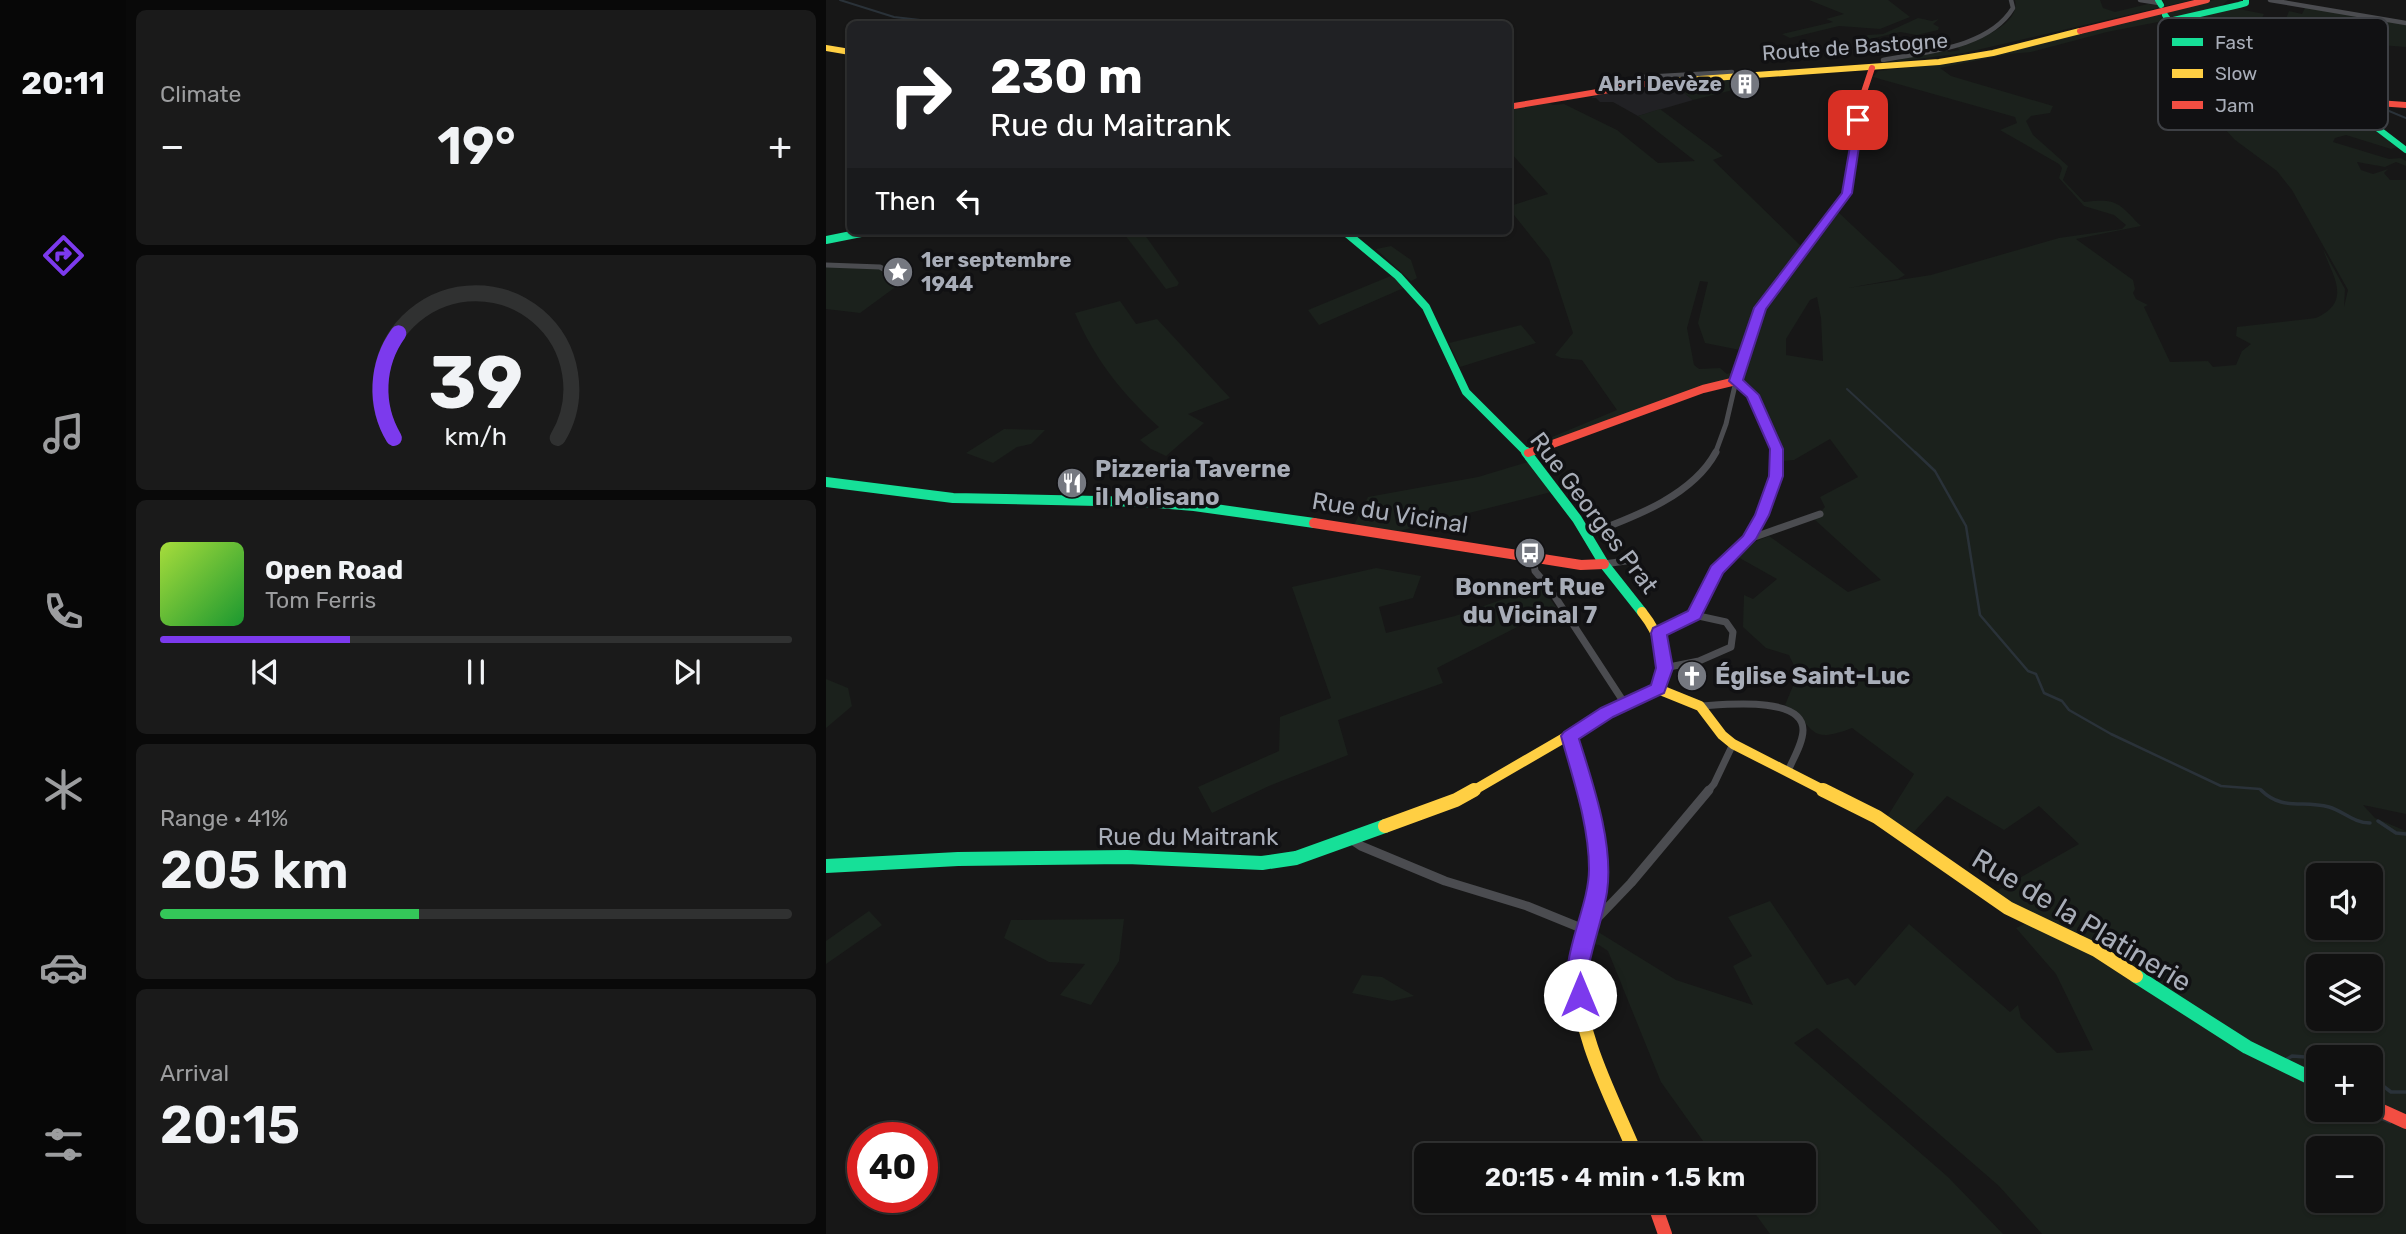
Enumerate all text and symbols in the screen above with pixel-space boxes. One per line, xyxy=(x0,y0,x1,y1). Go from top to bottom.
legend xyxy=(2158,18,2388,130)
street label: Route de Bastogne xyxy=(1761,28,1949,65)
text: Fast xyxy=(2215,31,2254,54)
text: 230 m xyxy=(990,47,1143,105)
icon: right xyxy=(875,49,966,140)
text: Slow xyxy=(2215,62,2257,85)
text: 20:11 xyxy=(21,64,105,102)
building icon: Abri Devèze xyxy=(1728,67,1762,101)
place label: Abri Devèze xyxy=(1598,71,1722,96)
text: Climate xyxy=(160,80,241,108)
pin xyxy=(1828,90,1888,150)
text: Jam xyxy=(2215,94,2254,117)
icon: arrive xyxy=(1839,101,1877,139)
text: Rue du Maitrank xyxy=(990,106,1231,144)
text: 19° xyxy=(437,115,516,177)
text: − xyxy=(160,123,185,169)
text: + xyxy=(768,123,792,169)
icon: left xyxy=(950,182,988,220)
text: Then xyxy=(875,186,936,217)
icon: directions xyxy=(39,231,88,280)
place label: 1er septembre 1944 xyxy=(921,247,1071,296)
place icon: 1er septembre 1944 xyxy=(881,255,915,289)
text: 39 xyxy=(429,341,523,427)
icon: music xyxy=(39,409,88,458)
text: km/h xyxy=(445,422,507,451)
street label: Rue Georges Prat xyxy=(1524,427,1664,599)
place label: Pizzeria Taverne il Molisano xyxy=(1095,455,1291,511)
restaurant icon: Pizzeria Taverne il Molisano xyxy=(1055,466,1089,500)
street label: Rue du Vicinal xyxy=(1310,487,1470,539)
bus stop icon: Bonnert Rue du Vicinal 7 xyxy=(1513,536,1547,570)
text: Open Road xyxy=(265,555,403,586)
place label: Bonnert Rue du Vicinal 7 xyxy=(1455,573,1605,629)
text: Tom Ferris xyxy=(265,586,376,614)
icon: phone xyxy=(39,587,88,636)
icon: previous xyxy=(246,653,284,691)
icon: pause xyxy=(457,653,495,691)
icon: next xyxy=(668,653,706,691)
church icon: Église Saint-Luc xyxy=(1675,659,1709,693)
place label: Église Saint-Luc xyxy=(1715,662,1910,690)
icon: climate xyxy=(39,765,88,814)
text: Range · 41% xyxy=(160,804,288,832)
street label: Rue du Maitrank xyxy=(1098,823,1279,851)
text: 205 km xyxy=(160,839,349,901)
street label: Rue de la Platinerie xyxy=(1966,842,2197,999)
map controls xyxy=(2306,863,2383,1213)
button: sound xyxy=(2306,863,2383,940)
icon: car xyxy=(39,943,88,992)
button: layers xyxy=(2306,954,2383,1031)
position arrow xyxy=(1543,958,1617,1032)
button: + xyxy=(2306,1045,2383,1122)
text: Arrival xyxy=(160,1059,229,1087)
text: 20:15 xyxy=(160,1094,300,1156)
icon: filters xyxy=(39,1120,88,1169)
speed limit sign: 40 xyxy=(847,1122,938,1213)
button: − xyxy=(2306,1136,2383,1213)
text: 20:15 · 4 min · 1.5 km xyxy=(1485,1162,1745,1193)

